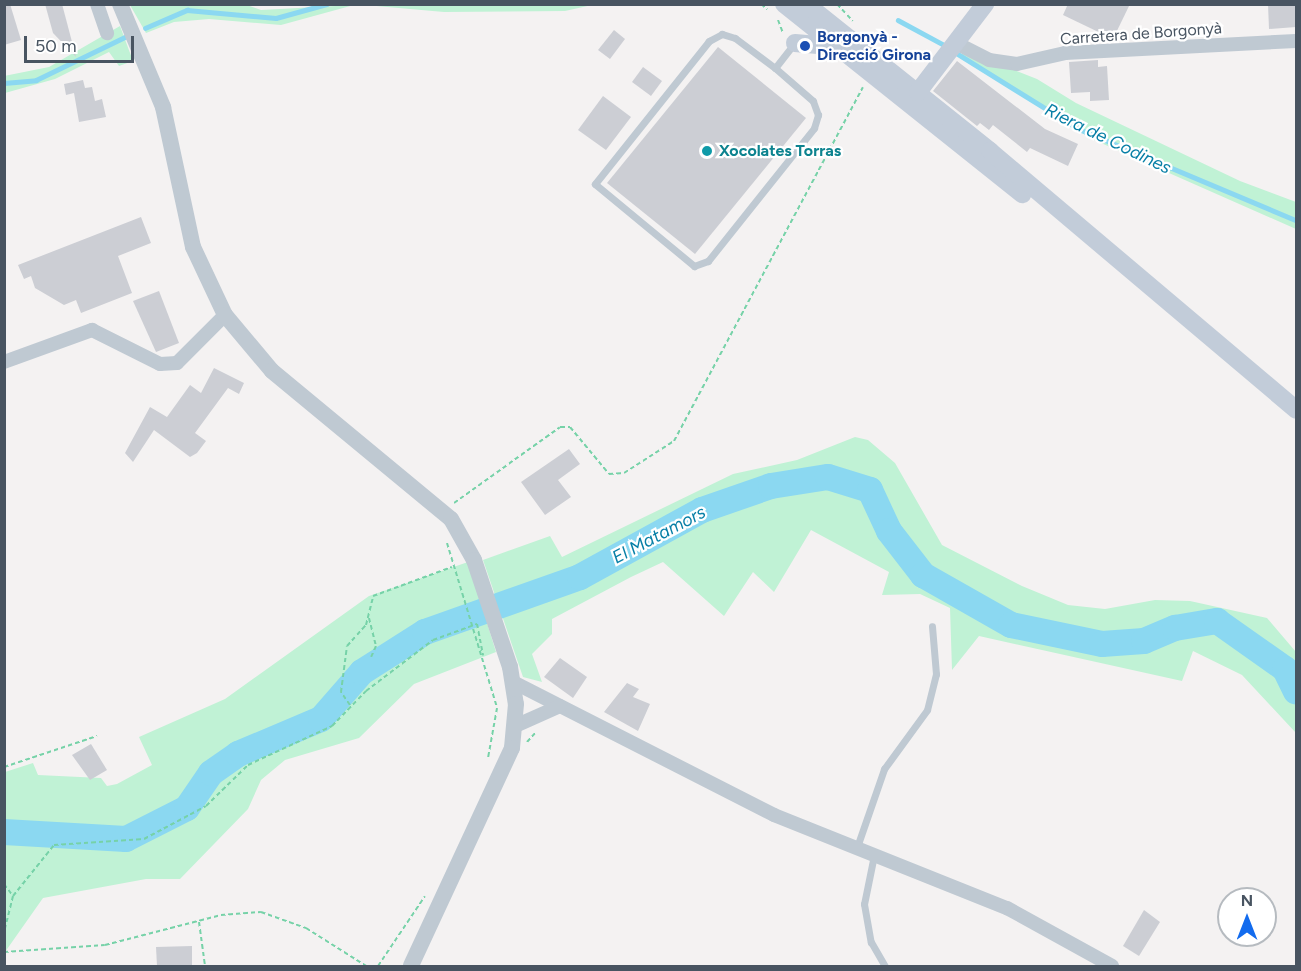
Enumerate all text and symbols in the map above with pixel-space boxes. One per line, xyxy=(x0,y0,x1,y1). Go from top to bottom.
street label: Carretera de Borgonyà xyxy=(1060,19,1222,49)
scale bar xyxy=(27,24,136,62)
place label: Borgonyà - Direcció Girona xyxy=(817,27,931,65)
text: 50 m xyxy=(35,35,77,57)
marker: Borgonyà - Direcció Girona xyxy=(798,39,812,53)
water label: Riera de Codines xyxy=(1041,99,1175,179)
place label: Xocolates Torras xyxy=(719,141,841,161)
marker: Xocolates Torras xyxy=(700,144,714,158)
water label: El Matamors xyxy=(609,501,709,569)
north arrow xyxy=(1217,887,1277,947)
text: N xyxy=(1241,891,1253,910)

